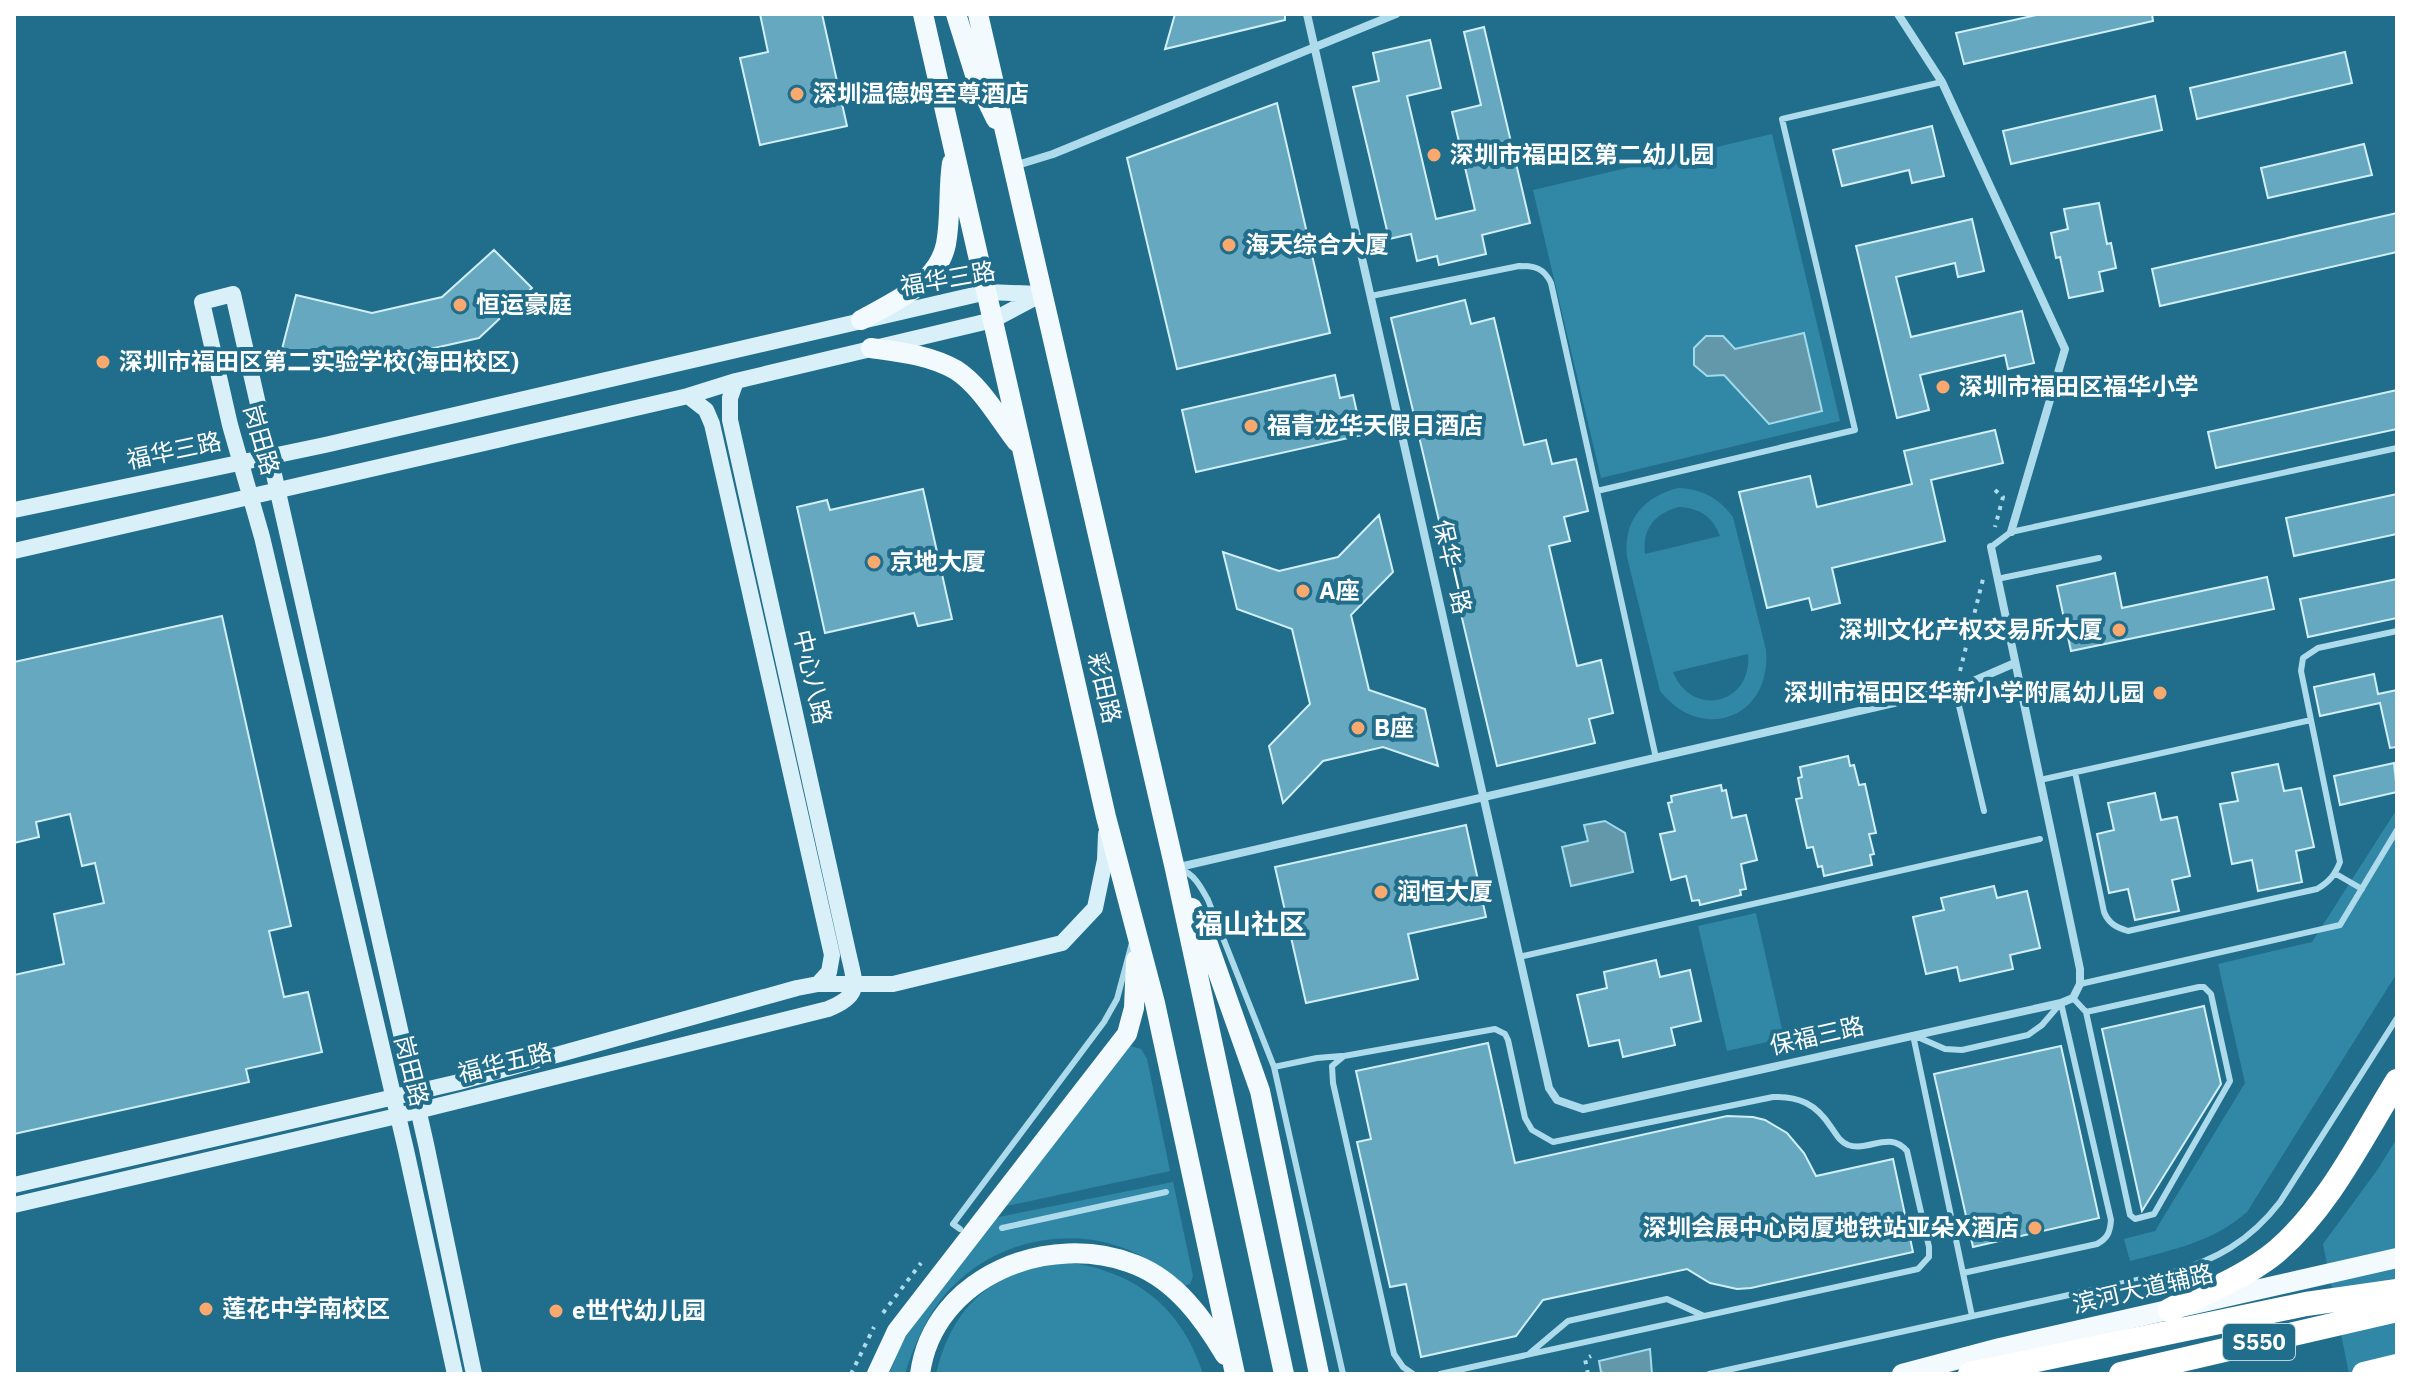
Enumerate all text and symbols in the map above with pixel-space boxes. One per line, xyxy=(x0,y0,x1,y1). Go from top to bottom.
place label: 深圳温德姆至尊酒店 xyxy=(813,77,1029,109)
marker: 深圳温德姆至尊酒店 xyxy=(788,85,806,103)
place label: 深圳市福田区第二幼儿园 xyxy=(1450,138,1714,170)
marker: 深圳市福田区第二幼儿园 xyxy=(1425,146,1443,164)
place label: 海天综合大厦 xyxy=(1245,228,1389,260)
marker: 海天综合大厦 xyxy=(1220,236,1238,254)
street label: 福华三路 xyxy=(898,254,998,302)
place label: 恒运豪庭 xyxy=(476,288,572,320)
marker: 恒运豪庭 xyxy=(451,296,469,314)
place label: 深圳市福田区第二实验学校(海田校区) xyxy=(119,345,519,377)
marker: 深圳市福田区第二实验学校(海田校区) xyxy=(94,353,112,371)
place label: 深圳市福田区福华小学 xyxy=(1959,370,2199,402)
marker: 深圳市福田区福华小学 xyxy=(1934,378,1952,396)
street label: 岗田路 xyxy=(237,401,287,479)
place label: 福青龙华天假日酒店 xyxy=(1267,409,1483,441)
marker: 福青龙华天假日酒店 xyxy=(1242,417,1260,435)
street label: 福华三路 xyxy=(124,424,224,476)
street label: 保华一路 xyxy=(1427,516,1479,617)
place label: 京地大厦 xyxy=(890,545,986,577)
marker: 京地大厦 xyxy=(865,553,883,571)
place label: A座 xyxy=(1319,574,1359,606)
marker: A座 xyxy=(1294,582,1312,600)
place label: 深圳文化产权交易所大厦 xyxy=(1839,613,2103,645)
marker: 深圳文化产权交易所大厦 xyxy=(2110,621,2128,639)
street label: 中心八路 xyxy=(787,626,839,727)
street label: 彩田路 xyxy=(1081,649,1129,726)
place label: 深圳市福田区华新小学附属幼儿园 xyxy=(1784,676,2144,708)
marker: 深圳市福田区华新小学附属幼儿园 xyxy=(2151,684,2169,702)
place label: B座 xyxy=(1374,711,1414,743)
marker: B座 xyxy=(1349,719,1367,737)
place label: 润恒大厦 xyxy=(1397,875,1493,907)
marker: 润恒大厦 xyxy=(1372,883,1390,901)
district label: 福山社区 xyxy=(1195,905,1307,942)
street label: 保福三路 xyxy=(1766,1009,1867,1061)
street label: 岗田路 xyxy=(388,1032,436,1110)
street label: 福华五路 xyxy=(454,1035,555,1089)
place label: 深圳会展中心岗厦地铁站亚朵X酒店 xyxy=(1643,1211,2019,1243)
marker: 深圳会展中心岗厦地铁站亚朵X酒店 xyxy=(2026,1219,2044,1237)
street label: 滨河大道辅路 xyxy=(2069,1256,2217,1320)
place label: 莲花中学南校区 xyxy=(222,1292,390,1324)
place label: e世代幼儿园 xyxy=(572,1294,706,1326)
marker: 莲花中学南校区 xyxy=(197,1300,215,1318)
marker: e世代幼儿园 xyxy=(547,1302,565,1320)
road number: S550 xyxy=(2223,1324,2295,1360)

